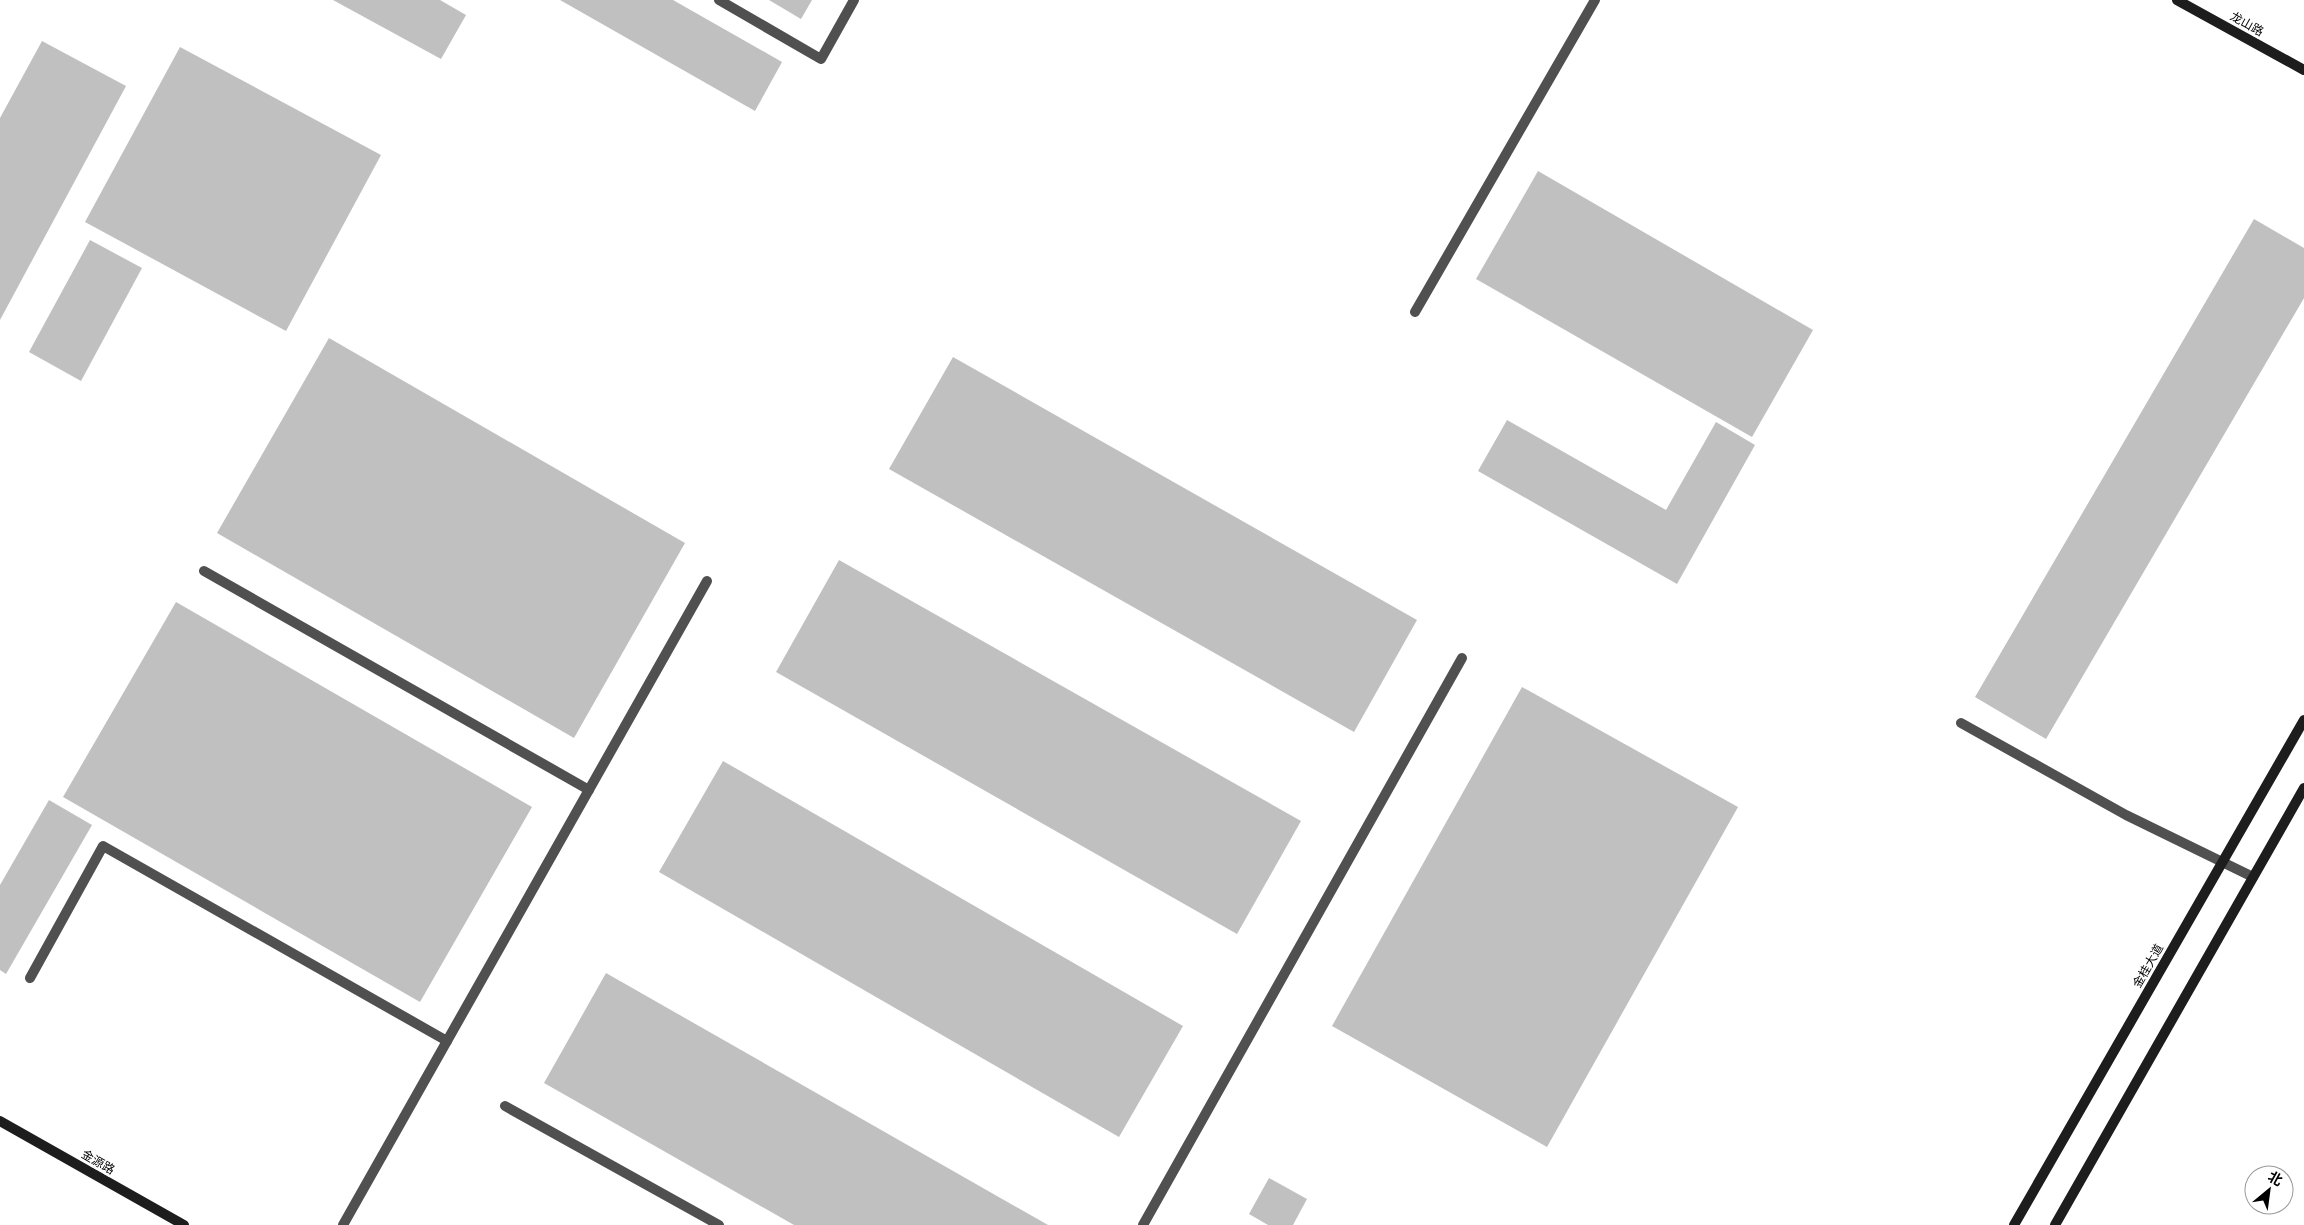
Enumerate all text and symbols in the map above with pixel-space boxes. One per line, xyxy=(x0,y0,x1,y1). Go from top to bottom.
street label: 龙山路 xyxy=(2228,9,2266,39)
street label: 金桂大道 xyxy=(2130,942,2166,990)
street label: 金源路 xyxy=(79,1147,117,1177)
north arrow xyxy=(2244,1165,2294,1215)
text: 北 xyxy=(2265,1168,2285,1189)

